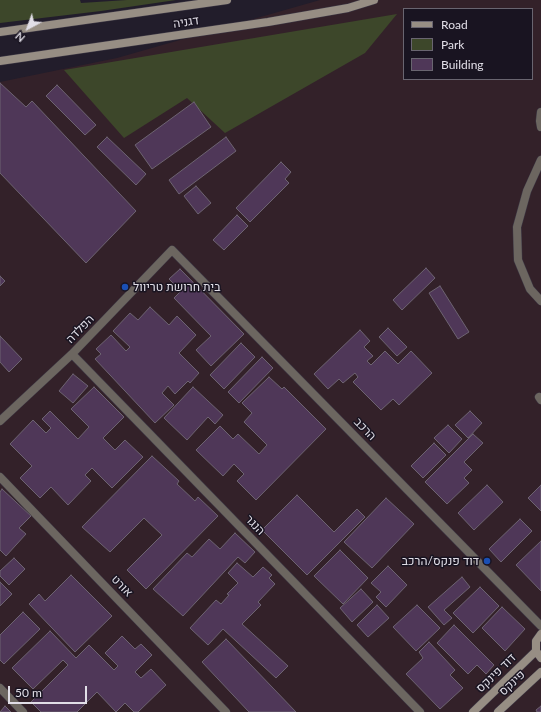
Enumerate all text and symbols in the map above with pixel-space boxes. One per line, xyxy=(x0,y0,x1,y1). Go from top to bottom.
north arrow xyxy=(8,8,48,48)
legend xyxy=(403,8,533,80)
street label: דגניה xyxy=(172,13,200,31)
text: Road xyxy=(441,17,468,32)
text: N xyxy=(12,30,27,45)
text: Park xyxy=(441,37,464,52)
text: Building xyxy=(441,57,484,72)
place label: בית חרושת טריוול xyxy=(133,280,220,294)
marker: בית חרושת טריוול xyxy=(120,282,130,292)
street label: הפלדה xyxy=(63,312,97,346)
street label: הרכב xyxy=(351,415,379,443)
street label: הנגר xyxy=(242,512,268,538)
place label: דוד פנקס/הרכב xyxy=(402,554,479,568)
marker: דוד פנקס/הרכב xyxy=(482,556,492,566)
street label: אורט xyxy=(108,572,136,600)
street label: דוד פינקס xyxy=(473,651,519,695)
street label: פינקס xyxy=(496,667,528,699)
scale bar xyxy=(10,678,89,704)
text: 50 m xyxy=(15,685,42,700)

